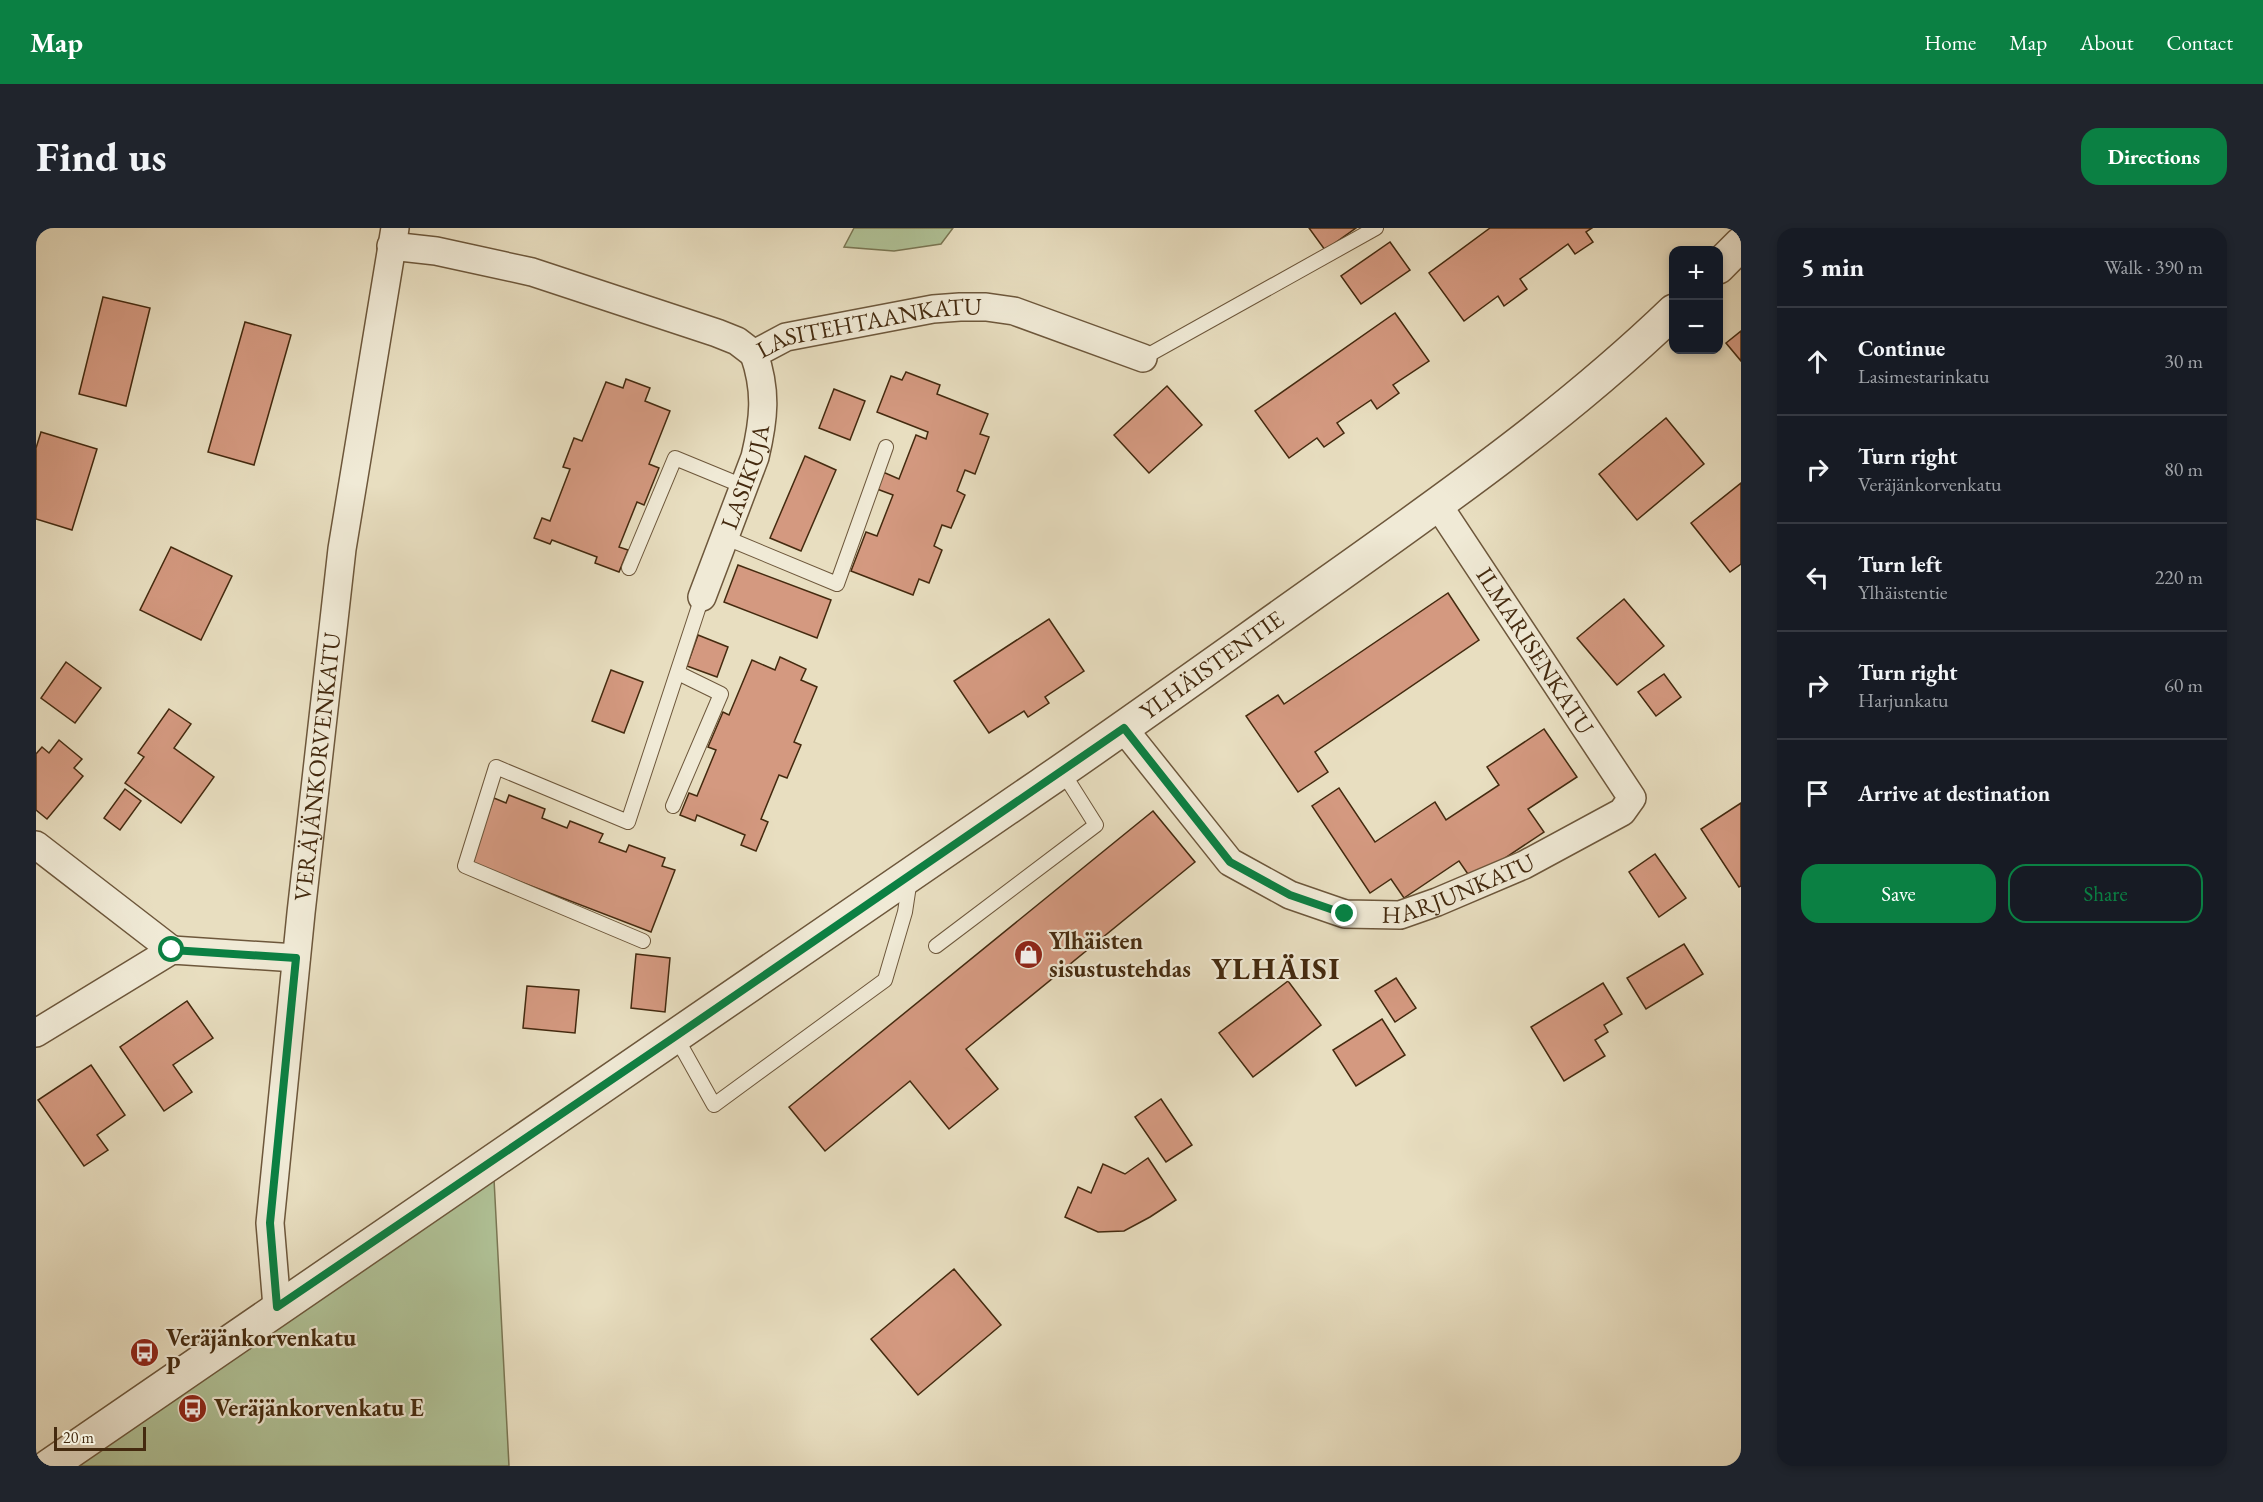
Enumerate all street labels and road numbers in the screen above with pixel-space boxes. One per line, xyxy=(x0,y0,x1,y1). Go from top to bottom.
street label: LASITEHTAANKATU xyxy=(751,291,982,365)
street label: LASIKUJA xyxy=(713,422,776,533)
street label: ILMARISENKATU xyxy=(1470,561,1601,741)
street label: YLHÄISTENTIE xyxy=(1133,603,1290,726)
street label: VERÄJÄNKORVENKATU xyxy=(286,630,348,903)
street label: HARJUNKATU xyxy=(1381,846,1541,930)

